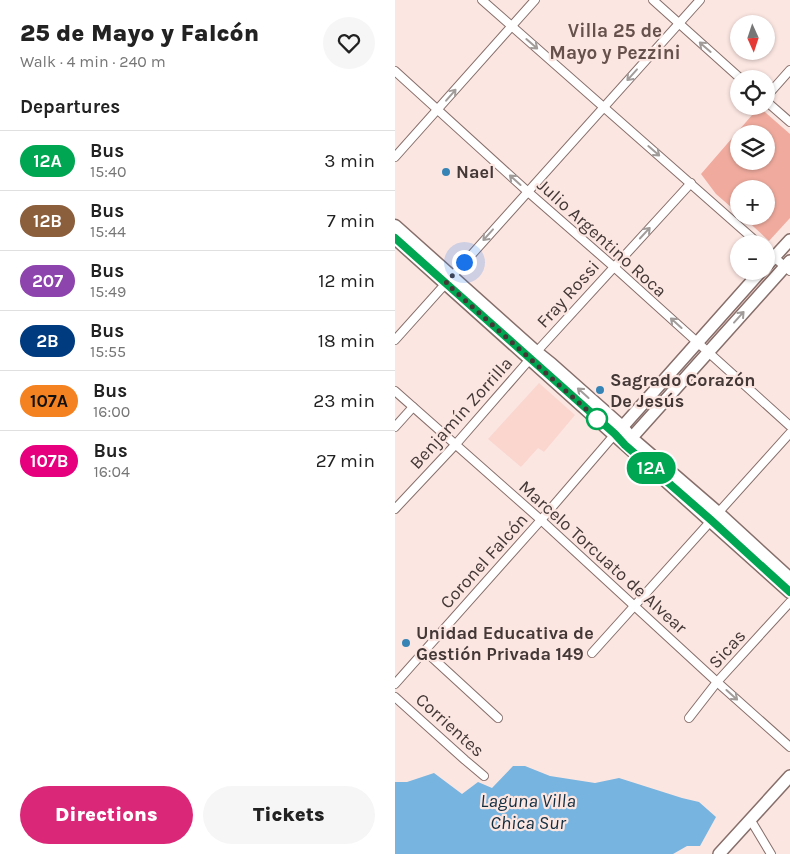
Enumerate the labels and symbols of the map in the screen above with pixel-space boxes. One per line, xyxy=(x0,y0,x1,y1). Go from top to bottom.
north arrow xyxy=(730,15,775,60)
district label: Villa 25 de Mayo y Pezzini xyxy=(549,20,681,64)
one-way arrow xyxy=(525,38,538,50)
one-way arrow xyxy=(698,41,711,52)
one-way arrow xyxy=(626,69,638,82)
one-way arrow xyxy=(445,88,457,101)
one-way arrow xyxy=(648,145,661,157)
place label: Nael xyxy=(456,161,494,183)
marker: Nael xyxy=(440,166,452,178)
one-way arrow xyxy=(509,174,522,186)
street label: Julio Argentino Roca xyxy=(533,174,671,302)
one-way arrow xyxy=(639,226,651,239)
one-way arrow xyxy=(482,229,494,242)
your location xyxy=(452,250,477,275)
street label: Fray Rossi xyxy=(532,256,604,332)
one-way arrow xyxy=(733,311,745,324)
one-way arrow xyxy=(669,317,682,329)
street label: Benjamín Zorrilla xyxy=(405,352,517,474)
place label: Sagrado Corazón De Jesús xyxy=(610,369,755,412)
marker: Sagrado Corazón De Jesús xyxy=(594,384,606,396)
one-way arrow xyxy=(577,387,590,398)
unlabelled marker xyxy=(586,408,608,430)
line badge: 12A xyxy=(622,452,680,484)
street label: Marcelo Torcuato de Alvear xyxy=(514,476,692,639)
street label: Coronel Falcón xyxy=(435,509,533,613)
place label: Unidad Educativa de Gestión Privada 149 xyxy=(416,622,594,665)
street label: Sicas xyxy=(704,625,750,673)
marker: Unidad Educativa de Gestión Privada 149 xyxy=(400,637,412,649)
street label: Corrientes xyxy=(411,688,489,762)
one-way arrow xyxy=(725,689,738,701)
water label: Laguna Villa Chica Sur xyxy=(480,790,576,834)

